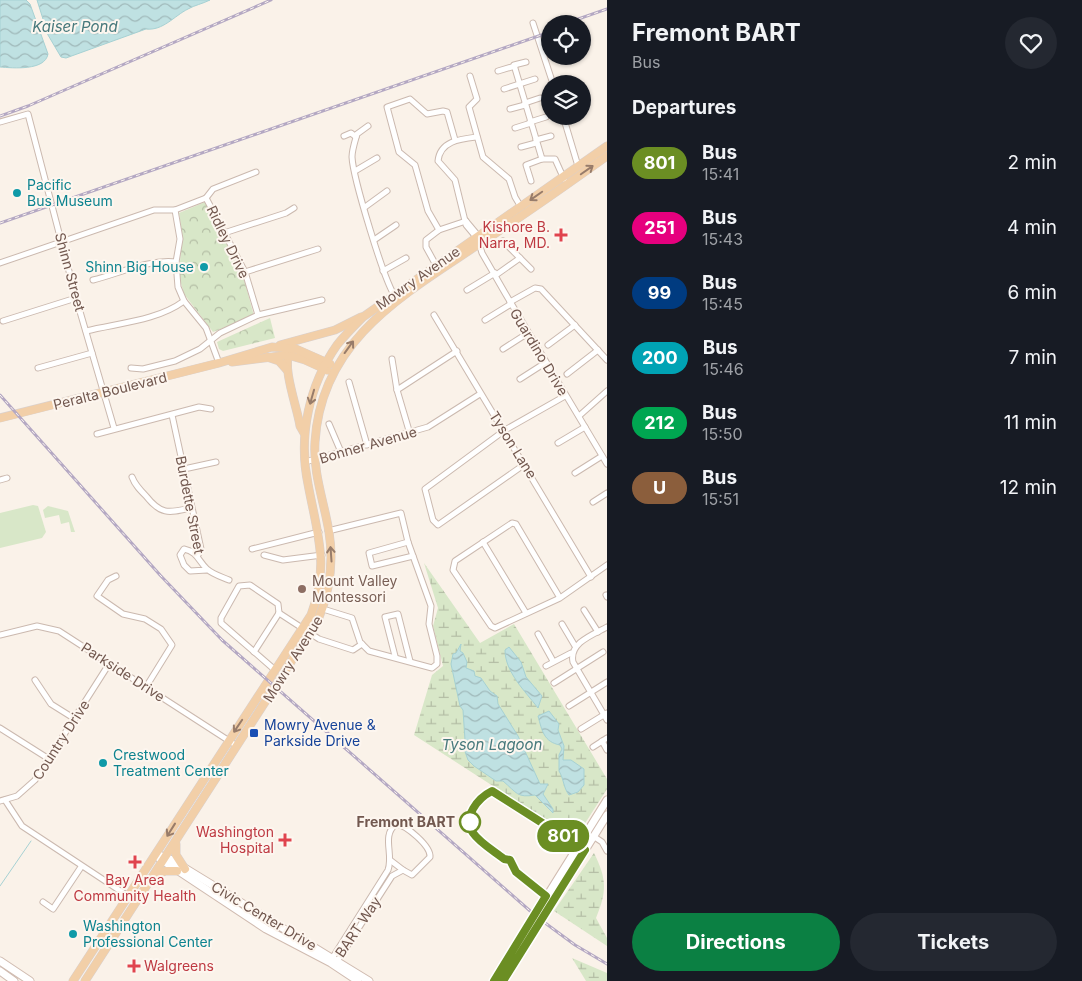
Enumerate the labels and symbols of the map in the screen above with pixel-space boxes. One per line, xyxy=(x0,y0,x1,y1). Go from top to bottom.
water label: Kaiser Pond xyxy=(32,17,118,36)
one-way arrow xyxy=(580,165,594,175)
place label: Pacific Bus Museum xyxy=(27,176,113,209)
marker: Pacific Bus Museum xyxy=(11,187,23,199)
one-way arrow xyxy=(529,191,543,201)
street label: Ridley Drive xyxy=(204,203,253,281)
place label: Kishore B. Narra, MD. xyxy=(479,218,550,251)
marker: Kishore B. Narra, MD. xyxy=(554,228,568,242)
street label: Shinn Street xyxy=(52,231,89,313)
street label: Mowry Avenue xyxy=(372,242,463,313)
place label: Shinn Big House xyxy=(85,258,194,275)
marker: Shinn Big House xyxy=(198,261,210,273)
street label: Guardino Drive xyxy=(507,305,572,399)
one-way arrow xyxy=(344,340,354,354)
street label: Peralta Boulevard xyxy=(51,368,169,413)
one-way arrow xyxy=(307,388,317,404)
street label: Tyson Lane xyxy=(486,408,541,482)
street label: Bonner Avenue xyxy=(317,422,419,467)
street label: Burdette Street xyxy=(173,454,208,556)
one-way arrow xyxy=(326,546,335,562)
place label: Mount Valley Montessori xyxy=(312,572,398,605)
marker: Mount Valley Montessori xyxy=(296,583,308,595)
street label: Mowry Avenue xyxy=(259,612,326,705)
street label: Parkside Drive xyxy=(78,638,168,705)
street label: Country Drive xyxy=(28,697,93,783)
place label: Mowry Avenue & Parkside Drive xyxy=(264,716,376,749)
one-way arrow xyxy=(233,719,243,733)
marker: Mowry Avenue & Parkside Drive xyxy=(248,727,260,739)
water label: Tyson Lagoon xyxy=(442,735,543,754)
place label: Crestwood Treatment Center xyxy=(113,746,229,779)
marker: Crestwood Treatment Center xyxy=(97,757,109,769)
marker: Fremont BART xyxy=(459,811,481,833)
place label: Fremont BART xyxy=(357,813,455,830)
line badge: 801 xyxy=(534,820,592,852)
one-way arrow xyxy=(166,823,177,837)
place label: Washington Hospital xyxy=(196,823,274,856)
marker: Washington Hospital xyxy=(278,833,292,847)
marker: Bay Area Community Health xyxy=(128,855,142,869)
place label: Bay Area Community Health xyxy=(74,871,196,904)
street label: Civic Center Drive xyxy=(208,877,320,954)
street label: BART Way xyxy=(331,893,384,960)
place label: Washington Professional Center xyxy=(83,917,213,950)
marker: Washington Professional Center xyxy=(67,928,79,940)
place label: Walgreens xyxy=(144,957,214,974)
marker: Walgreens xyxy=(128,960,140,972)

